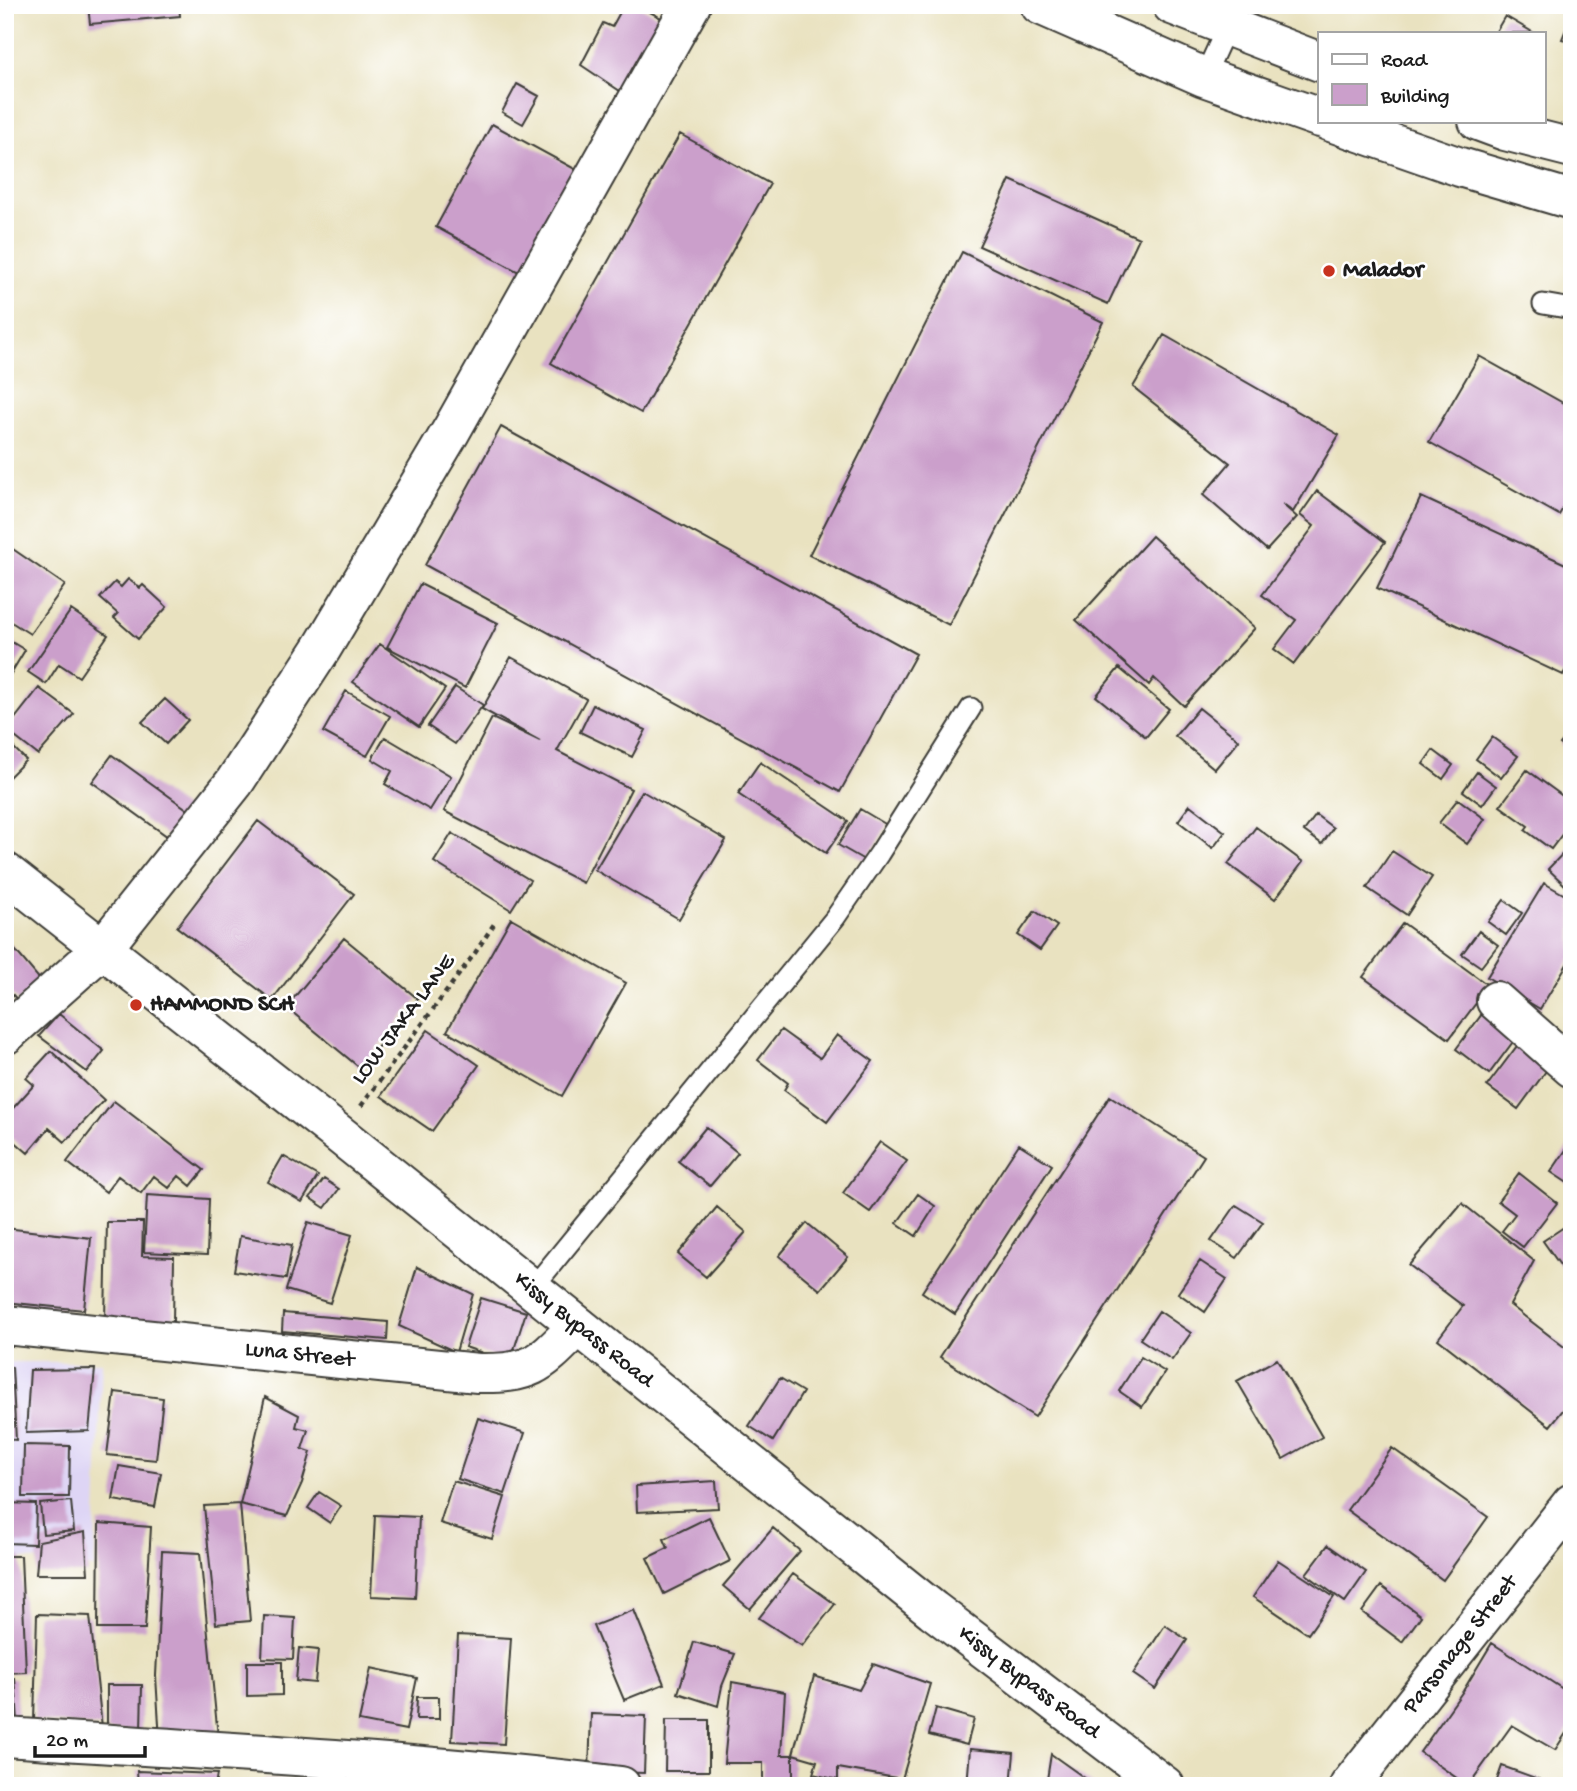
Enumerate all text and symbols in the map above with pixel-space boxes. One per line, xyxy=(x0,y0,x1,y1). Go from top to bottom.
legend xyxy=(1318,32,1546,122)
text: Road xyxy=(1381,50,1429,75)
text: Building xyxy=(1380,86,1450,111)
place label: Malador xyxy=(1343,258,1426,285)
marker: Malador xyxy=(1321,263,1337,279)
street label: LOW JAKA LANE xyxy=(346,948,463,1090)
place label: HAMMOND SCH xyxy=(150,992,295,1019)
marker: HAMMOND SCH xyxy=(128,997,144,1013)
street label: Kissy Bypass Road xyxy=(508,1266,660,1395)
street label: Luna Street xyxy=(244,1336,357,1374)
street label: Parsonage Street xyxy=(1397,1568,1524,1720)
street label: Kissy Bypass Road xyxy=(952,1620,1106,1746)
scale bar xyxy=(35,1714,145,1758)
text: 20 m xyxy=(46,1730,88,1755)

